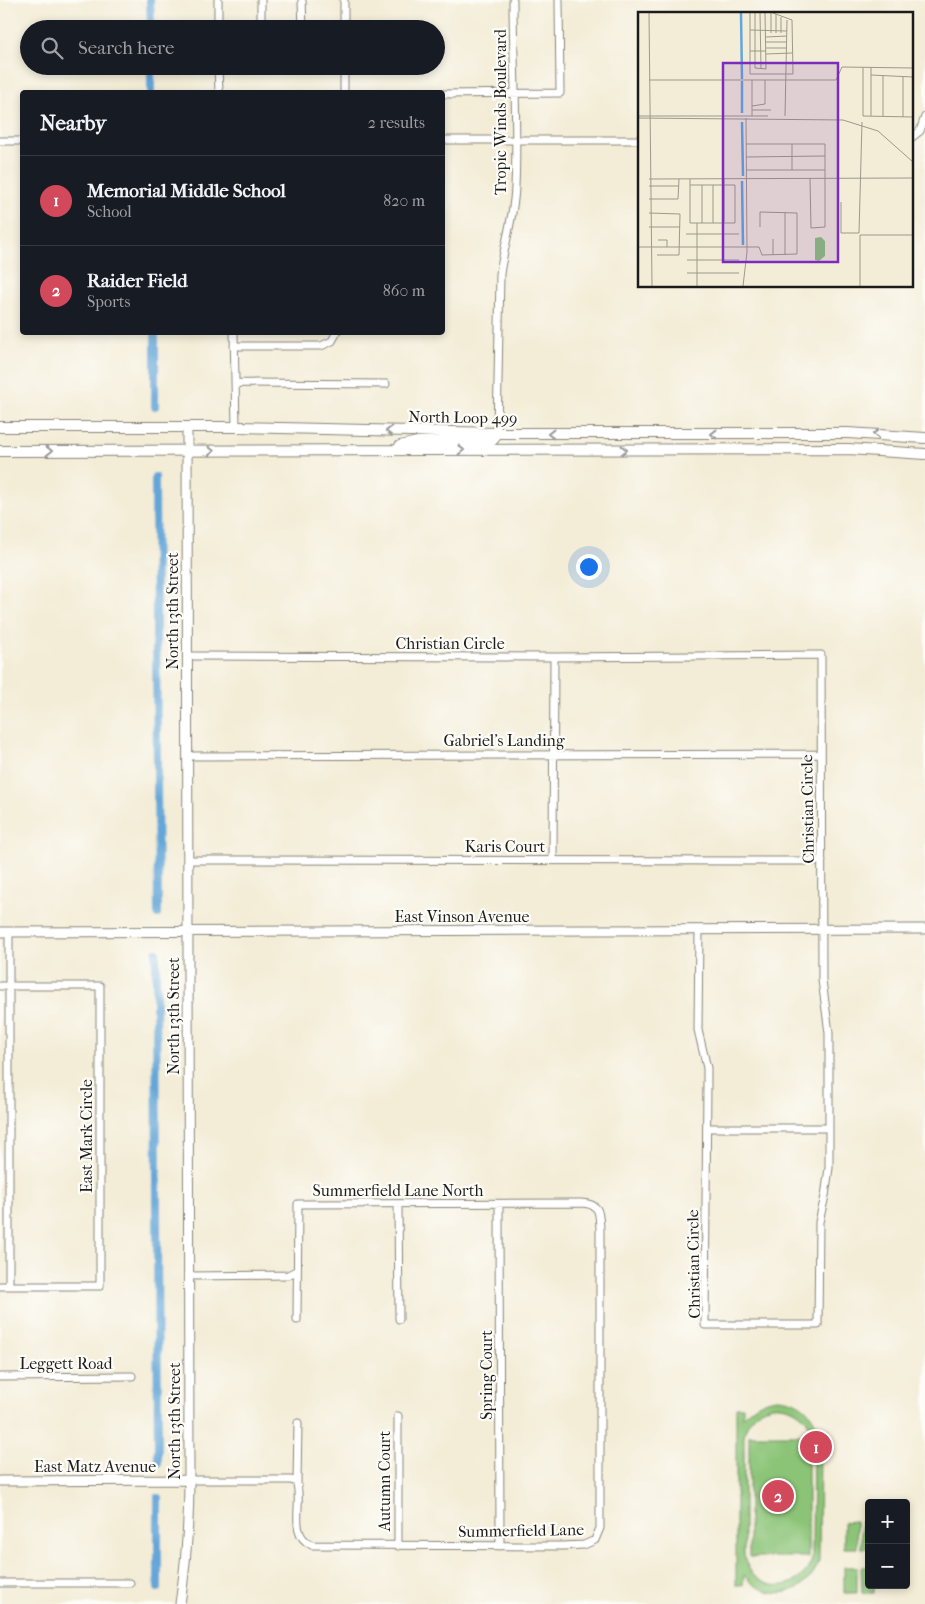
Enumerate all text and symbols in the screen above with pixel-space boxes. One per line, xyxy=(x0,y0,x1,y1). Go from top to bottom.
inset map xyxy=(638,12,912,288)
search box xyxy=(20,20,445,75)
street label: Tropic Winds Boulevard xyxy=(491,29,510,195)
icon: search xyxy=(38,34,66,62)
text: Search here xyxy=(78,37,174,59)
text: Nearby xyxy=(40,111,106,135)
text: 2 results xyxy=(368,113,425,132)
text: Memorial Middle School xyxy=(87,180,286,202)
text: 1 xyxy=(53,191,59,210)
text: 820 m xyxy=(383,191,425,210)
text: School xyxy=(87,202,132,221)
text: Raider Field xyxy=(87,270,188,292)
text: 2 xyxy=(52,281,60,300)
text: 860 m xyxy=(383,281,425,300)
text: Sports xyxy=(87,292,130,311)
street label: North Loop 499 xyxy=(408,407,518,428)
one-way arrow xyxy=(385,426,392,436)
one-way arrow xyxy=(547,428,555,439)
one-way arrow xyxy=(710,429,718,439)
one-way arrow xyxy=(872,429,880,440)
one-way arrow xyxy=(458,445,465,455)
one-way arrow xyxy=(620,445,628,455)
one-way arrow xyxy=(45,446,53,456)
one-way arrow xyxy=(208,446,215,456)
street label: North 13th Street xyxy=(163,552,182,670)
your location xyxy=(576,554,602,580)
street label: Christian Circle xyxy=(395,634,505,653)
street label: Gabriel's Landing xyxy=(444,731,565,750)
street label: Christian Circle xyxy=(797,754,818,864)
street label: Karis Court xyxy=(465,837,546,856)
street label: East Vinson Avenue xyxy=(395,907,530,926)
street label: North 13th Street xyxy=(164,957,183,1075)
street label: East Mark Circle xyxy=(77,1079,96,1193)
street label: Summerfield Lane North xyxy=(313,1181,483,1200)
street label: Christian Circle xyxy=(683,1209,704,1319)
street label: Spring Court xyxy=(477,1330,496,1420)
street label: Leggett Road xyxy=(19,1354,113,1373)
street label: North 13th Street xyxy=(165,1362,184,1480)
pin: 1 xyxy=(800,1428,832,1466)
street label: Autumn Court xyxy=(375,1431,394,1532)
street label: East Matz Avenue xyxy=(34,1457,156,1476)
pin: 2 xyxy=(762,1477,794,1515)
map controls xyxy=(865,1499,910,1589)
button: + xyxy=(865,1499,910,1544)
street label: Summerfield Lane xyxy=(458,1520,584,1541)
button: − xyxy=(865,1544,910,1589)

